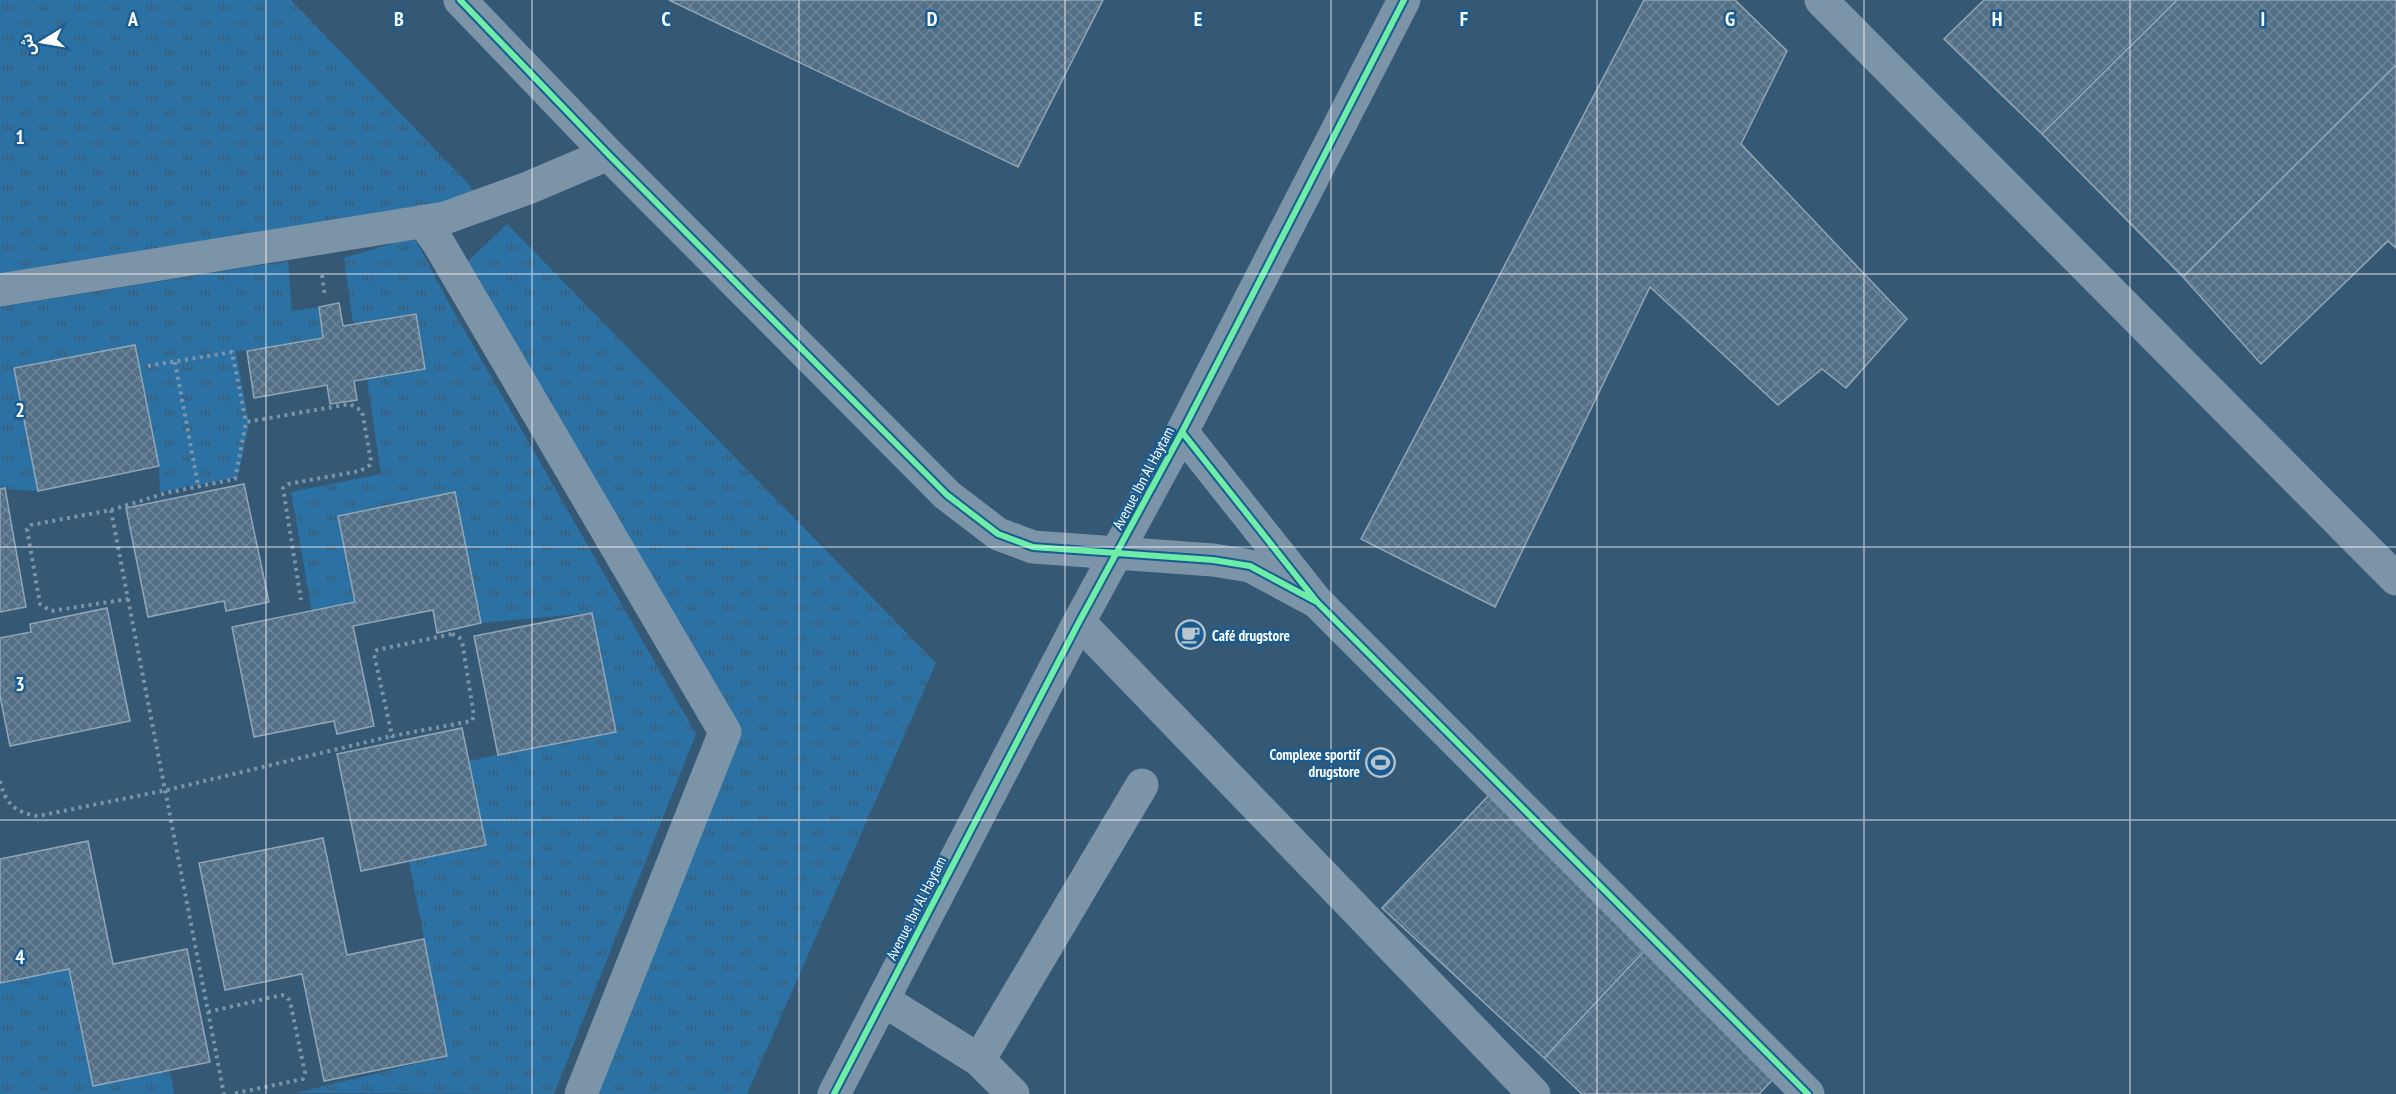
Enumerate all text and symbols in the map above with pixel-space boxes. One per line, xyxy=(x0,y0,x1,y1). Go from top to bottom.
text: A xyxy=(127,6,139,32)
text: B xyxy=(394,6,404,32)
text: C xyxy=(661,6,671,32)
text: D xyxy=(927,6,938,32)
text: E xyxy=(1194,6,1202,32)
text: F xyxy=(1460,6,1468,32)
text: G xyxy=(1725,6,1735,32)
text: H xyxy=(1992,6,2002,32)
text: I xyxy=(2261,6,2265,32)
north arrow xyxy=(12,12,72,72)
text: ش xyxy=(15,32,39,58)
text: 1 xyxy=(15,124,25,150)
text: 2 xyxy=(15,397,25,423)
street label: Avenue Ibn Al Haytam xyxy=(1108,423,1178,533)
cafe icon: Café drugstore xyxy=(1175,619,1207,651)
place label: Café drugstore xyxy=(1212,626,1290,645)
text: 3 xyxy=(15,671,25,697)
place label: Complexe sportif drugstore xyxy=(1270,745,1361,781)
sports icon: Complexe sportif drugstore xyxy=(1365,747,1397,779)
street label: Avenue Ibn Al Haytam xyxy=(882,853,950,963)
text: 4 xyxy=(15,944,25,970)

